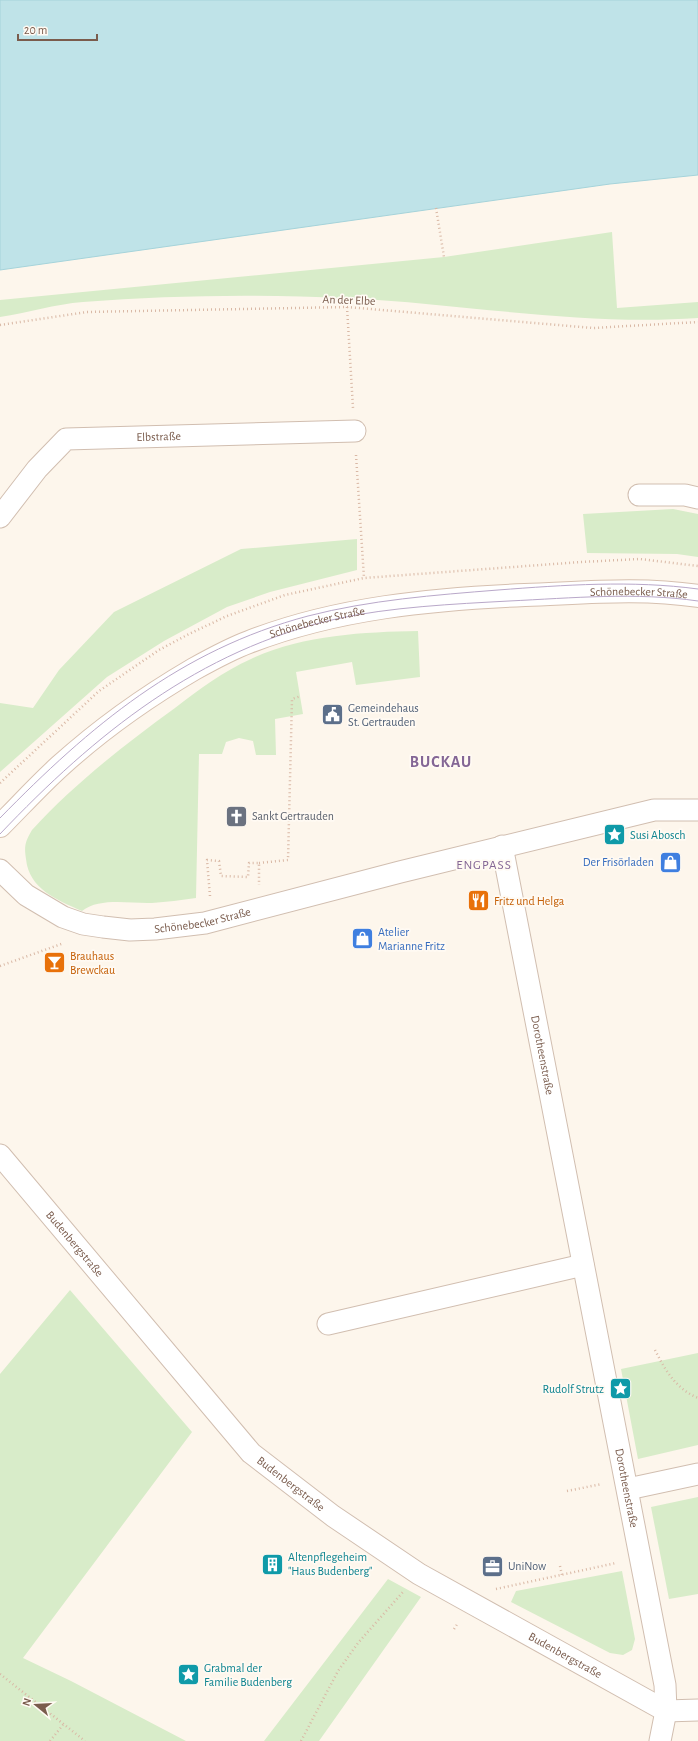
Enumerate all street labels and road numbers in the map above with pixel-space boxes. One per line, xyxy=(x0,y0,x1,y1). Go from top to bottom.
street label: An der Elbe xyxy=(322,293,376,307)
street label: Elbstraße xyxy=(136,430,181,443)
street label: Schönebecker Straße xyxy=(590,585,688,600)
street label: Schönebecker Straße xyxy=(268,605,366,640)
street label: Schönebecker Straße xyxy=(154,905,252,935)
street label: Dorotheenstraße xyxy=(529,1014,556,1096)
street label: Budenbergstraße xyxy=(44,1209,106,1279)
street label: Dorotheenstraße xyxy=(613,1447,640,1529)
street label: Budenbergstraße xyxy=(255,1454,327,1513)
street label: Budenbergstraße xyxy=(527,1630,604,1680)

